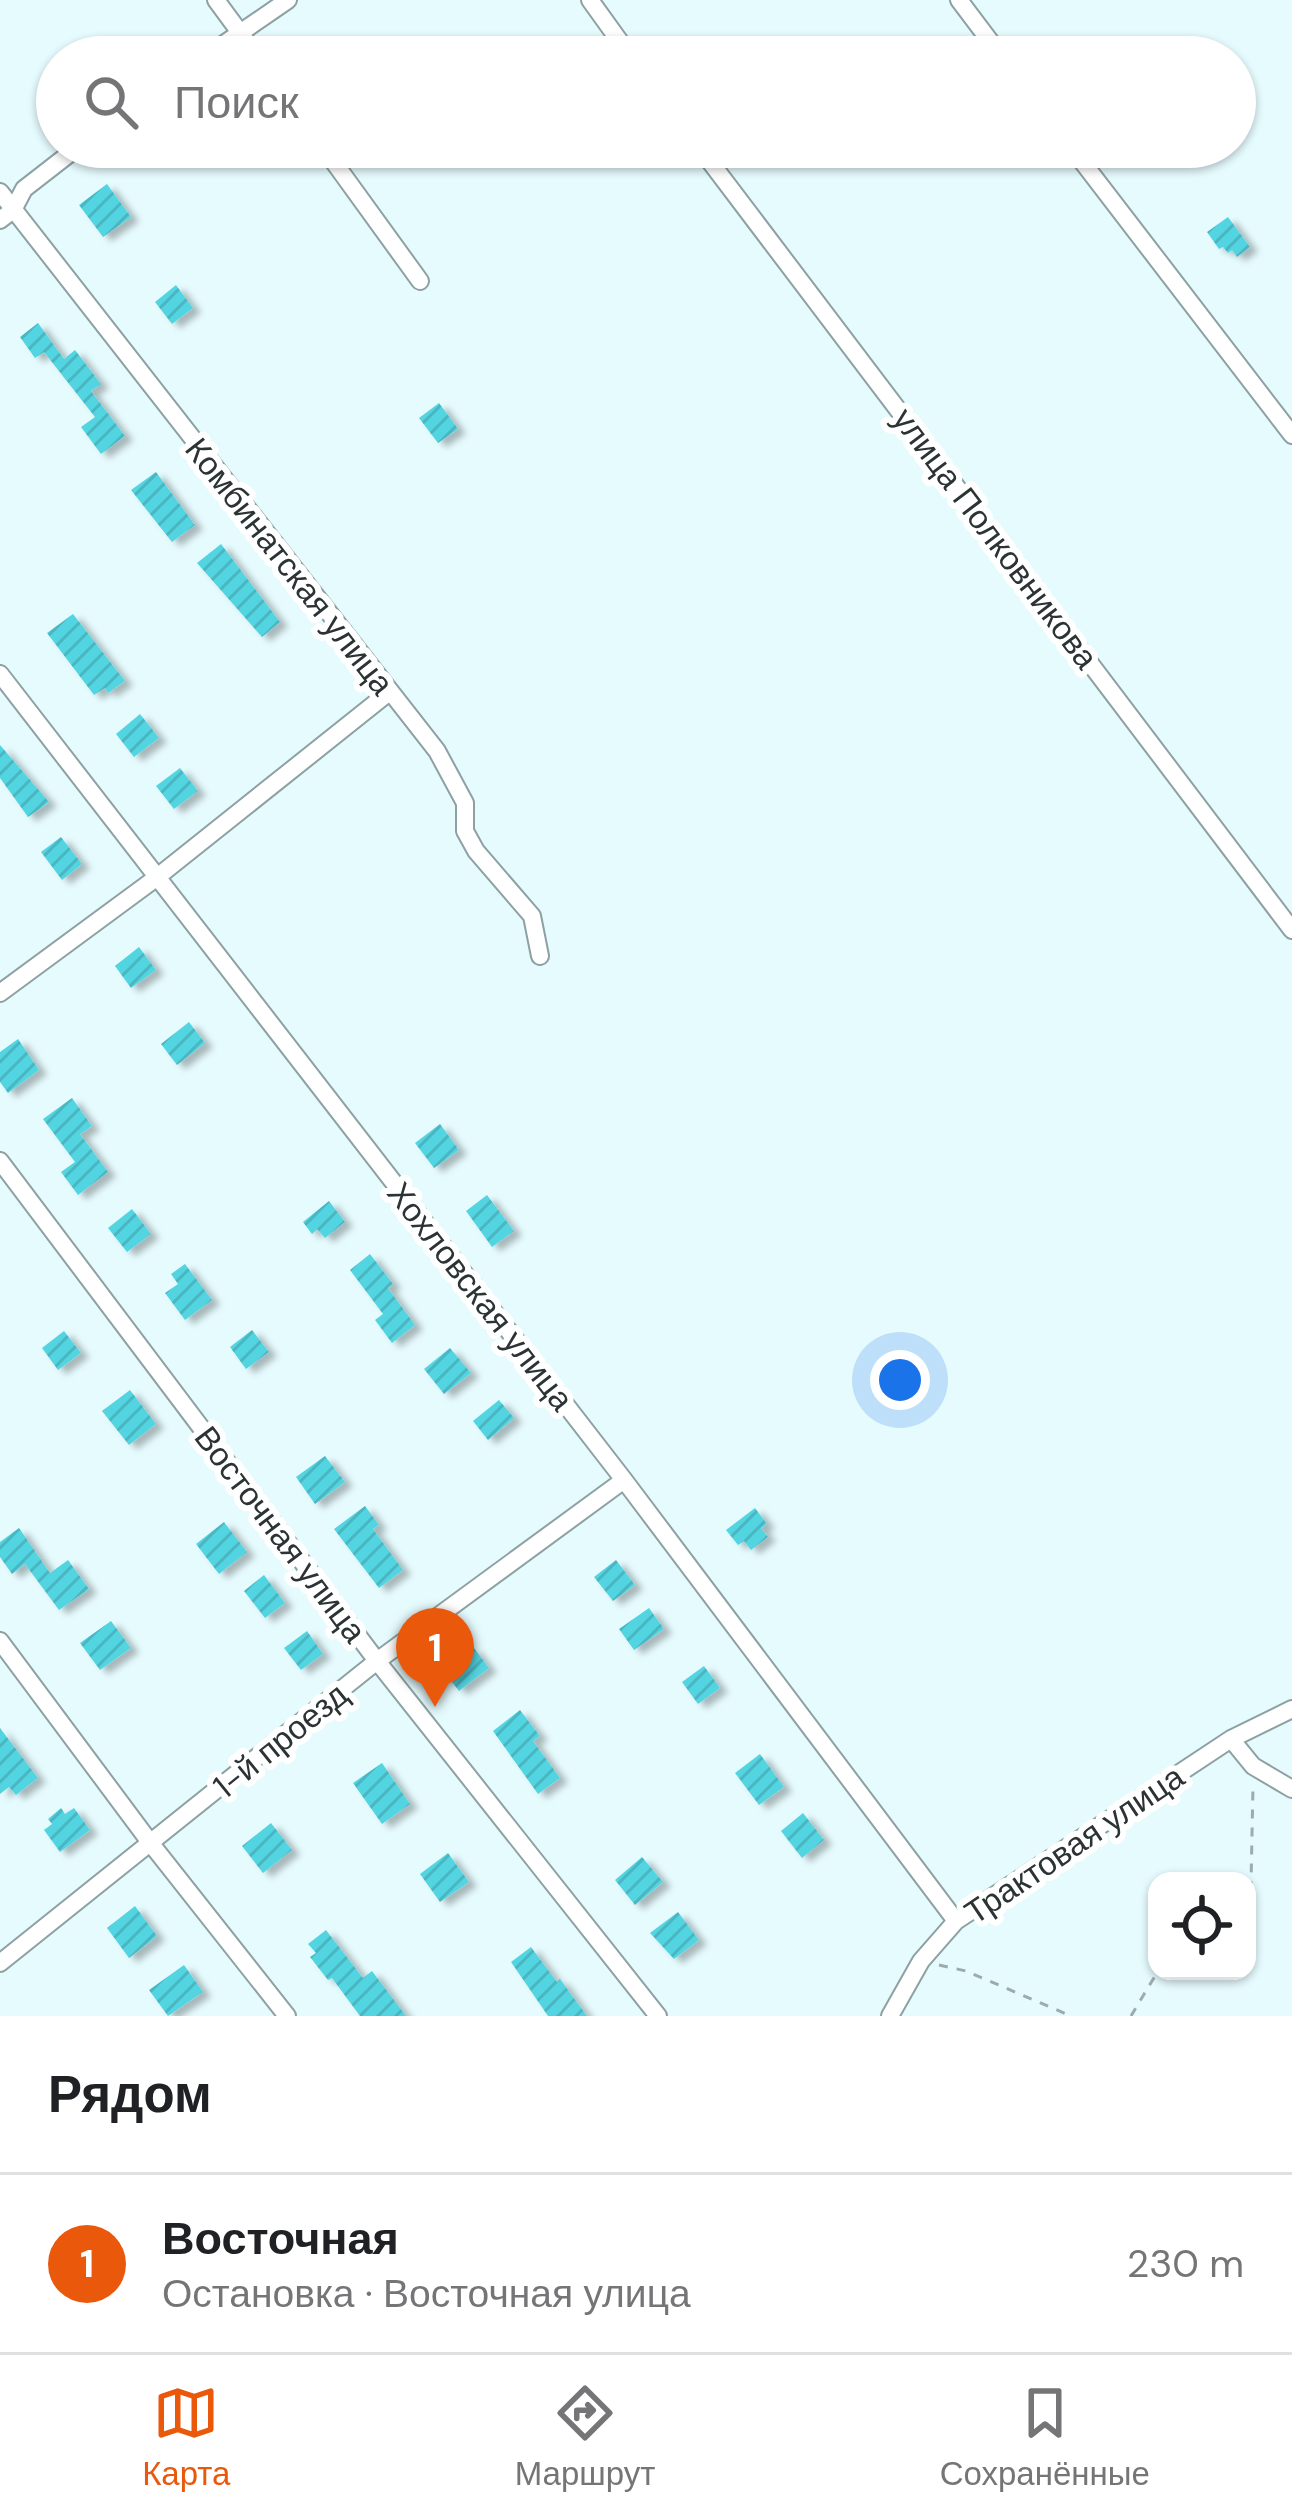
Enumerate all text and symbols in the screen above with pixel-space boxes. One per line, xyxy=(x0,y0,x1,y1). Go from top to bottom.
search box xyxy=(36,36,1256,168)
icon: search xyxy=(78,69,144,135)
text: Поиск xyxy=(174,73,299,132)
street label: улица Полковникова xyxy=(883,399,1108,678)
street label: Комбинатская улица xyxy=(176,429,404,704)
street label: Хохловская улица xyxy=(378,1173,584,1420)
your location xyxy=(870,1350,930,1410)
street label: Восточная улица xyxy=(185,1417,377,1652)
pin: 1 xyxy=(396,1608,474,1707)
street label: 1-й проезд xyxy=(204,1673,356,1808)
street label: Трактовая улица xyxy=(956,1755,1193,1934)
map controls xyxy=(1148,1872,1256,1980)
button: locate xyxy=(1148,1872,1256,1980)
text: Рядом xyxy=(48,2061,212,2128)
text: Восточная xyxy=(162,2209,399,2268)
text: 1 xyxy=(80,2238,94,2289)
text: 230 m xyxy=(1127,2238,1244,2289)
text: Остановка · Восточная улица xyxy=(162,2268,691,2319)
tab: Карта xyxy=(142,2380,230,2495)
tab: Маршрут xyxy=(515,2380,655,2495)
tab: Сохранённые xyxy=(940,2380,1150,2495)

